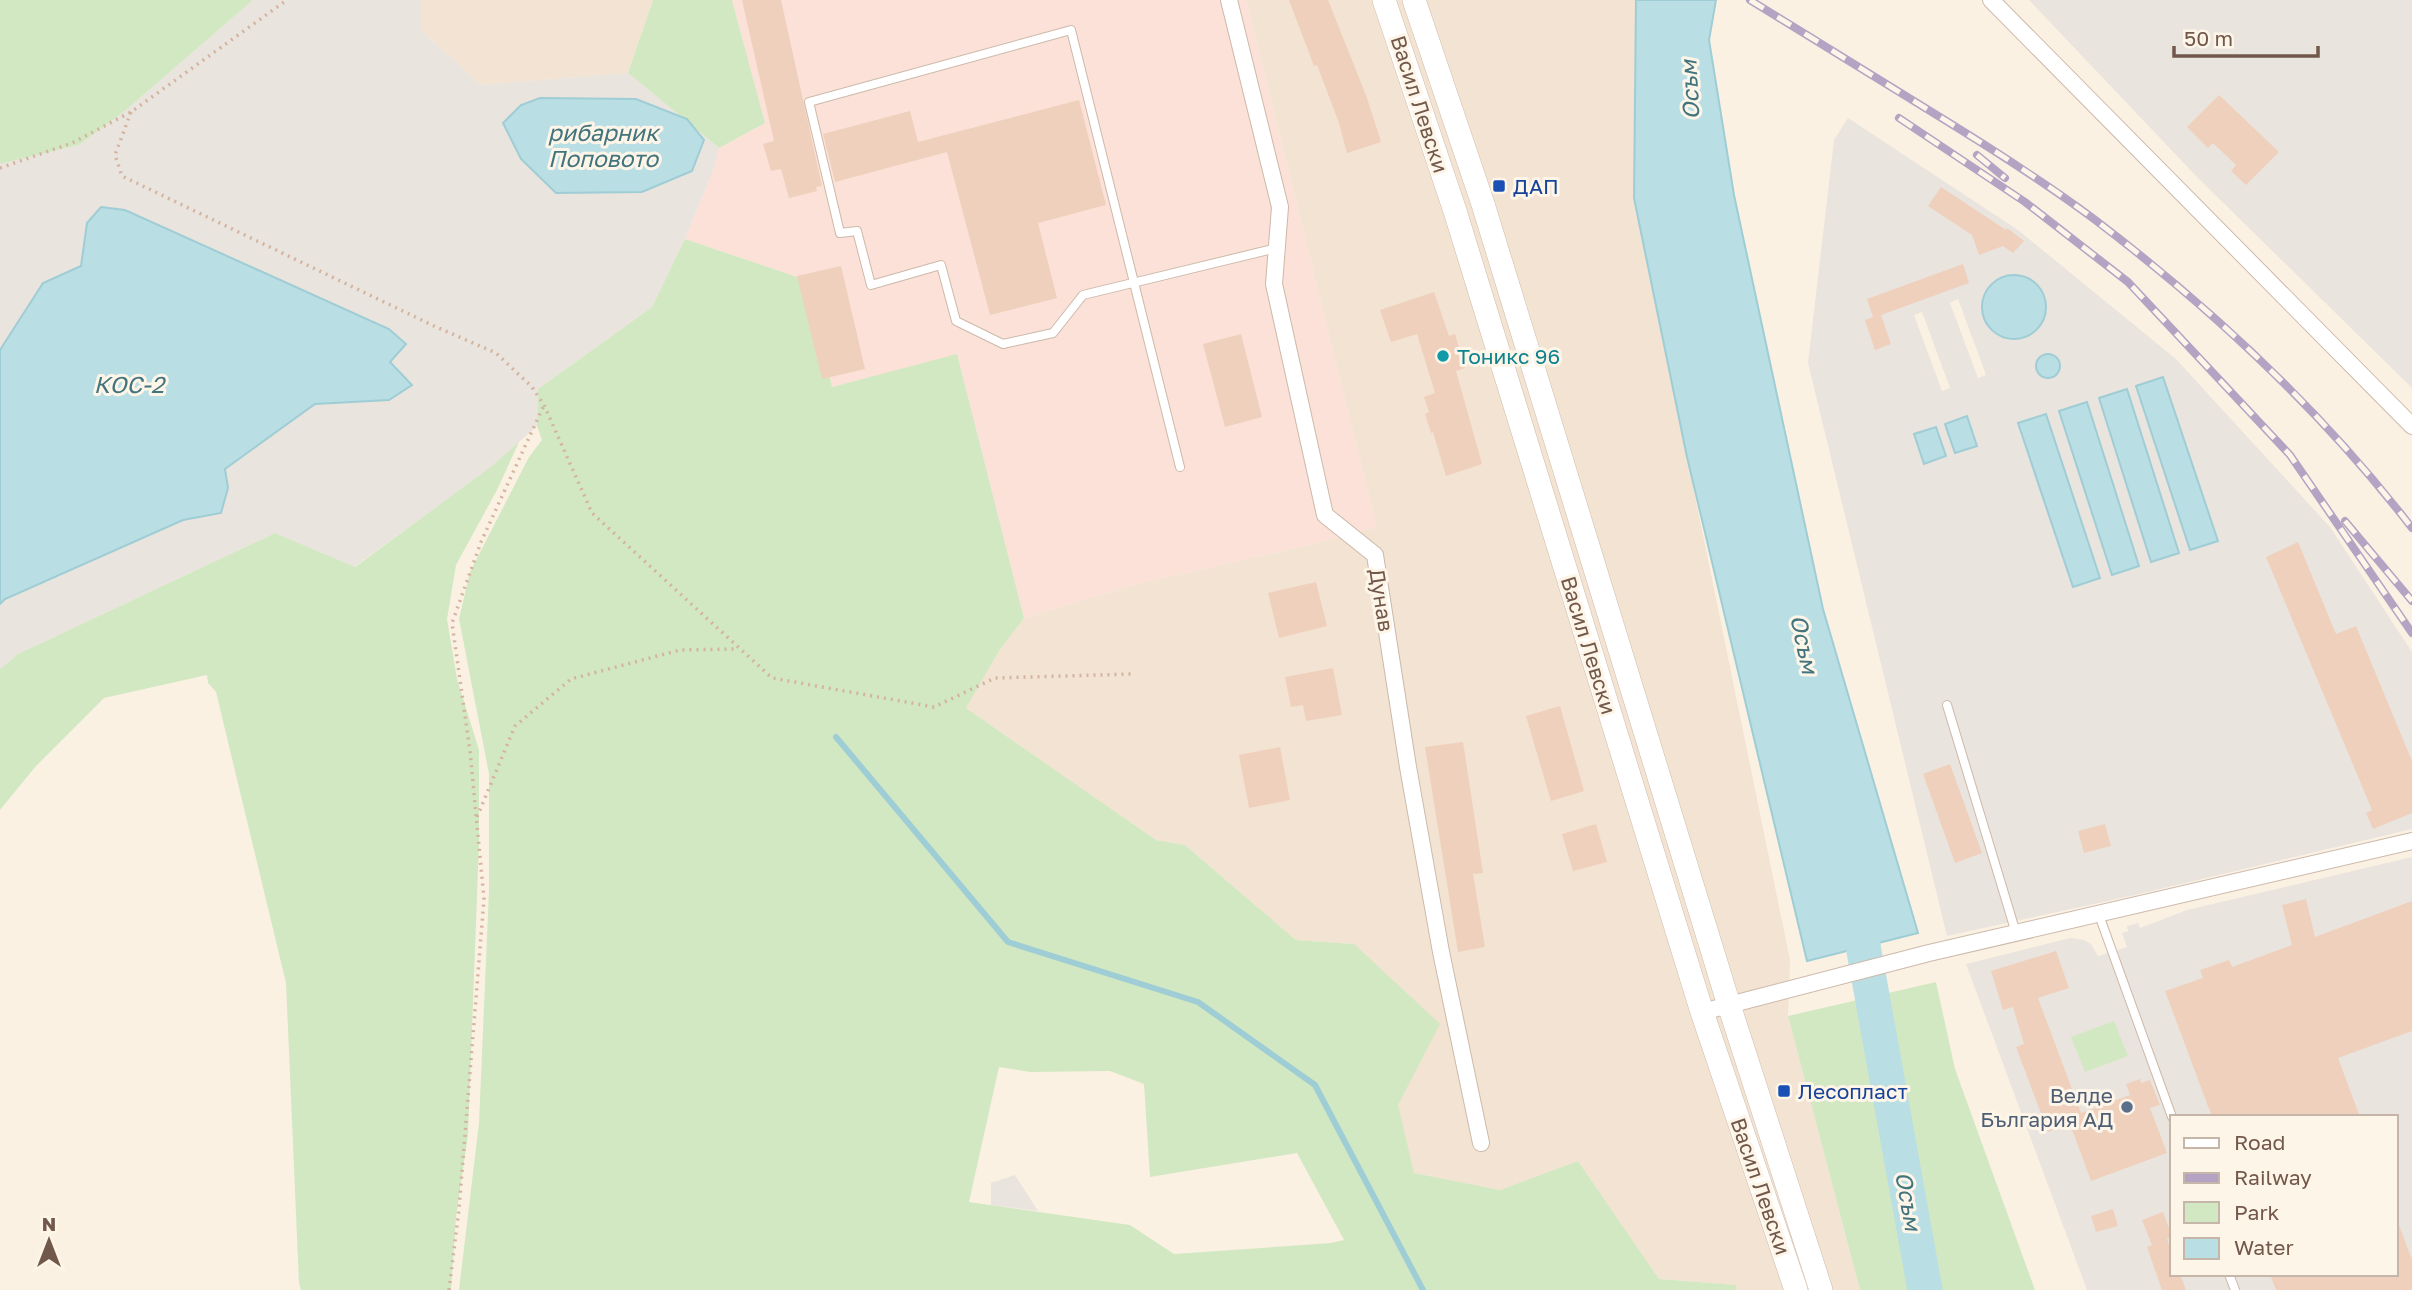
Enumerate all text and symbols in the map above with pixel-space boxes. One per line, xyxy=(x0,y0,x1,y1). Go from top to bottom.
scale bar xyxy=(2174,14,2318,58)
text: 50 m xyxy=(2184,25,2233,51)
street label: Васил Левски xyxy=(1386,32,1454,176)
water label: Осъм xyxy=(1673,58,1705,120)
water label: рибарник Поповото xyxy=(548,118,661,172)
place label: ДАП xyxy=(1513,173,1559,199)
marker: ДАП xyxy=(1491,178,1507,194)
place label: Тоникс 96 xyxy=(1457,343,1560,369)
marker: Тоникс 96 xyxy=(1435,348,1451,364)
water label: КОС-2 xyxy=(94,370,167,398)
street label: Дунав xyxy=(1364,567,1400,633)
street label: Васил Левски xyxy=(1556,573,1622,717)
water label: Осъм xyxy=(1785,612,1825,677)
place label: Лесопласт xyxy=(1798,1078,1908,1104)
place label: Велде България АД xyxy=(1980,1082,2113,1132)
marker: Лесопласт xyxy=(1776,1083,1792,1099)
marker: Велде България АД xyxy=(2119,1099,2135,1115)
street label: Васил Левски xyxy=(1725,1114,1797,1258)
legend xyxy=(2170,1115,2398,1276)
text: Road xyxy=(2234,1129,2285,1155)
text: Railway xyxy=(2234,1164,2312,1190)
water label: Осъм xyxy=(1890,1169,1928,1234)
text: Park xyxy=(2234,1199,2280,1225)
north arrow xyxy=(14,1206,84,1276)
text: N xyxy=(42,1212,56,1235)
text: Water xyxy=(2234,1234,2294,1260)

